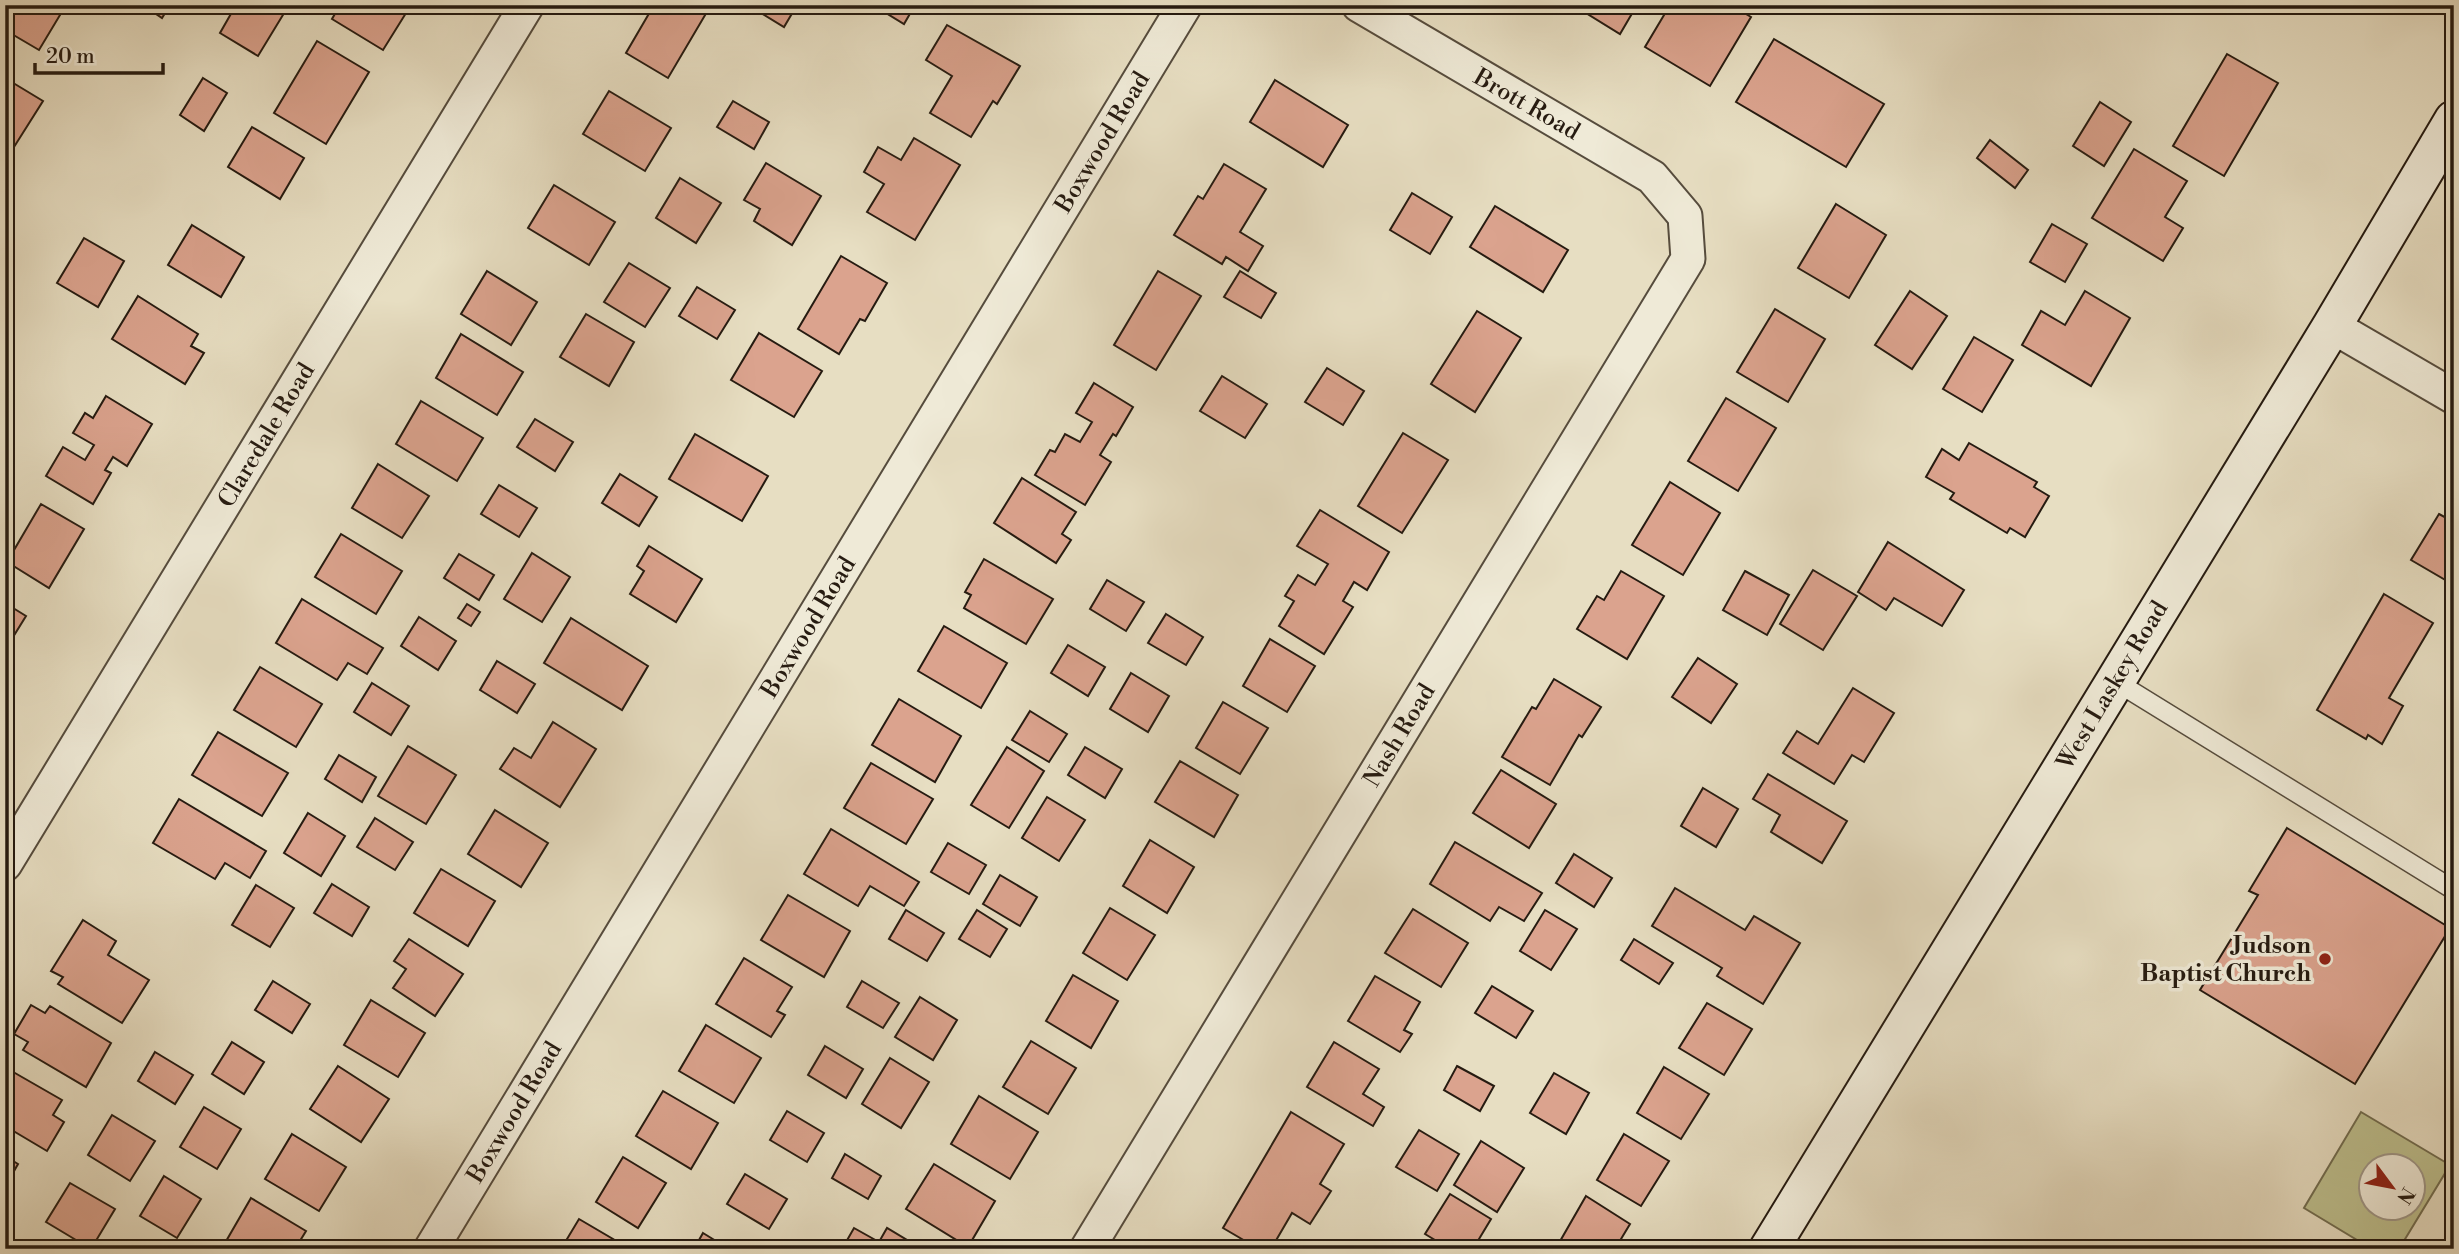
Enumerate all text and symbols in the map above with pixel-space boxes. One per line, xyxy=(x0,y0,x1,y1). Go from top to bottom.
scale bar xyxy=(35,32,163,76)
text: 20 m xyxy=(46,44,95,70)
street label: Brott Road xyxy=(1467,62,1585,147)
street label: Boxwood Road xyxy=(1048,66,1157,219)
street label: Claredale Road xyxy=(212,357,322,513)
street label: Boxwood Road xyxy=(754,551,863,704)
street label: West Laskey Road xyxy=(2050,595,2175,776)
street label: Nash Road xyxy=(1357,678,1443,793)
place label: Judson Baptist Church xyxy=(2140,931,2311,989)
marker: Judson Baptist Church xyxy=(2317,951,2333,967)
street label: Boxwood Road xyxy=(460,1036,569,1189)
north arrow xyxy=(2358,1152,2428,1222)
text: N xyxy=(2391,1183,2420,1208)

